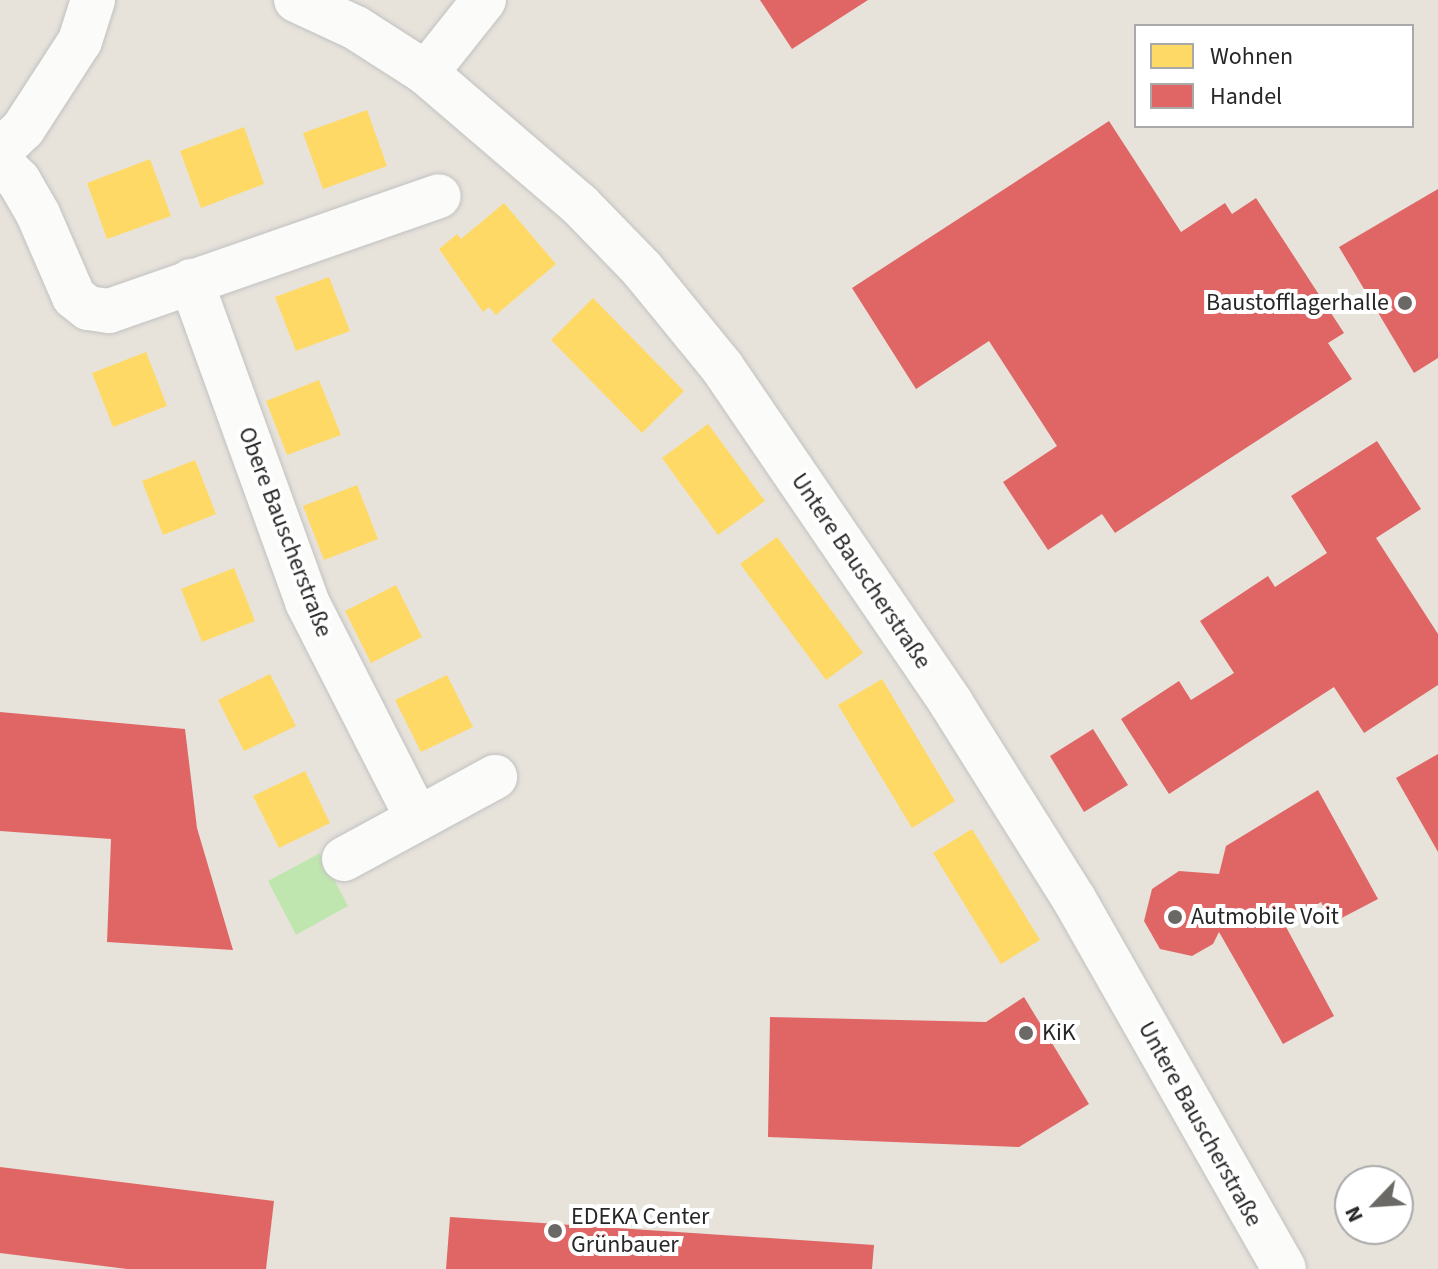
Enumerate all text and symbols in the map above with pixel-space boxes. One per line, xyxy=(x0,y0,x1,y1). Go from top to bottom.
legend xyxy=(1134,24,1414,128)
text: Wohnen xyxy=(1210,39,1293,74)
text: Handel xyxy=(1210,79,1282,114)
place label: Baustofflagerhalle xyxy=(1206,289,1389,317)
marker: Baustofflagerhalle xyxy=(1396,294,1414,312)
street label: Obere Bauscherstraße xyxy=(232,423,338,641)
street label: Untere Bauscherstraße xyxy=(785,468,937,674)
place label: Autmobile Voit xyxy=(1191,903,1339,931)
marker: Autmobile Voit xyxy=(1166,908,1184,926)
street label: Untere Bauscherstraße xyxy=(1132,1017,1268,1231)
place label: KiK xyxy=(1042,1019,1076,1047)
marker: KiK xyxy=(1017,1024,1035,1042)
north arrow xyxy=(1334,1165,1414,1245)
text: N xyxy=(1336,1201,1372,1228)
place label: EDEKA Center Grünbauer xyxy=(571,1203,709,1259)
marker: EDEKA Center Grünbauer xyxy=(546,1222,564,1240)

